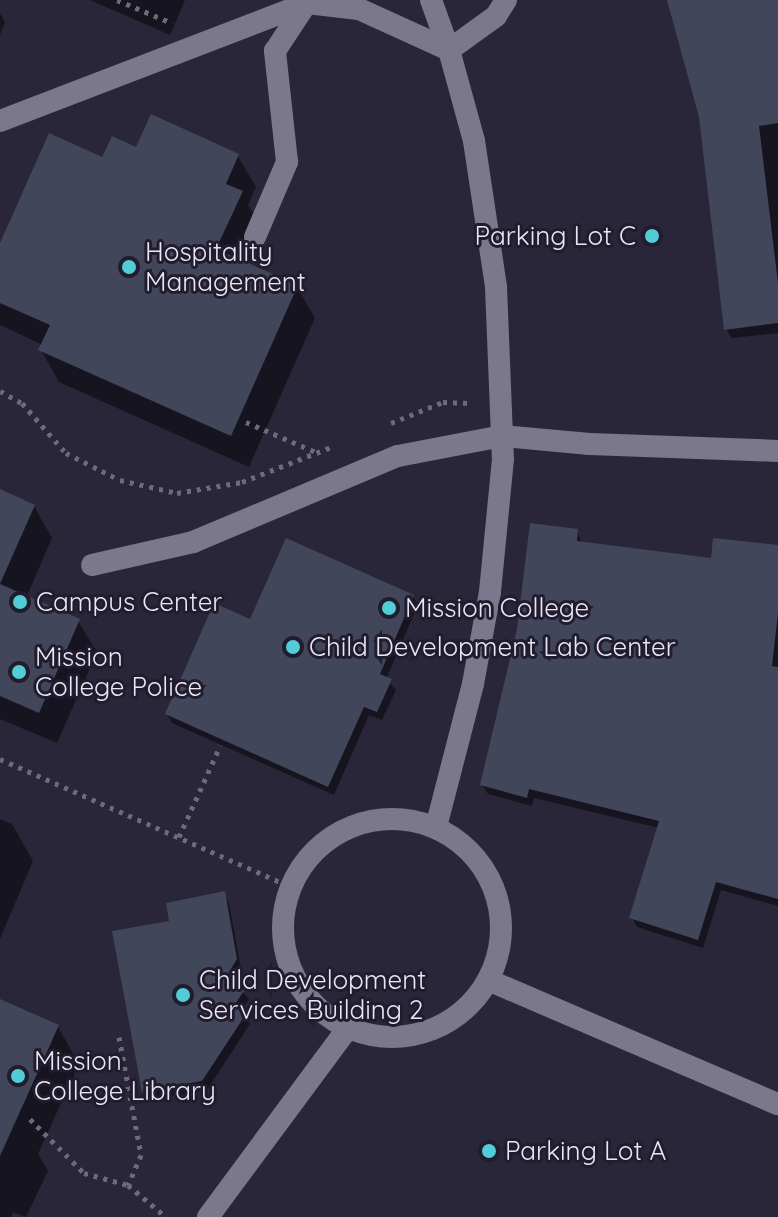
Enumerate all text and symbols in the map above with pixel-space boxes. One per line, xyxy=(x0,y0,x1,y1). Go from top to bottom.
place label: Parking Lot C xyxy=(475,220,636,252)
marker: Parking Lot C xyxy=(643,227,661,245)
place label: Hospitality Management xyxy=(145,236,306,298)
marker: Hospitality Management xyxy=(120,258,138,276)
place label: Campus Center xyxy=(36,586,222,618)
place label: Mission College xyxy=(405,592,589,624)
marker: Campus Center xyxy=(11,593,29,611)
marker: Mission College xyxy=(380,599,398,617)
place label: Child Development Lab Center xyxy=(309,631,676,663)
marker: Child Development Lab Center xyxy=(284,638,302,656)
place label: Mission College Police xyxy=(35,641,202,702)
marker: Mission College Police xyxy=(10,663,28,681)
place label: Child Development Services Building 2 xyxy=(199,964,426,1026)
marker: Child Development Services Building 2 xyxy=(174,986,192,1004)
place label: Mission College Library xyxy=(34,1045,216,1106)
marker: Mission College Library xyxy=(9,1067,27,1085)
place label: Parking Lot A xyxy=(505,1135,666,1167)
marker: Parking Lot A xyxy=(480,1142,498,1160)

